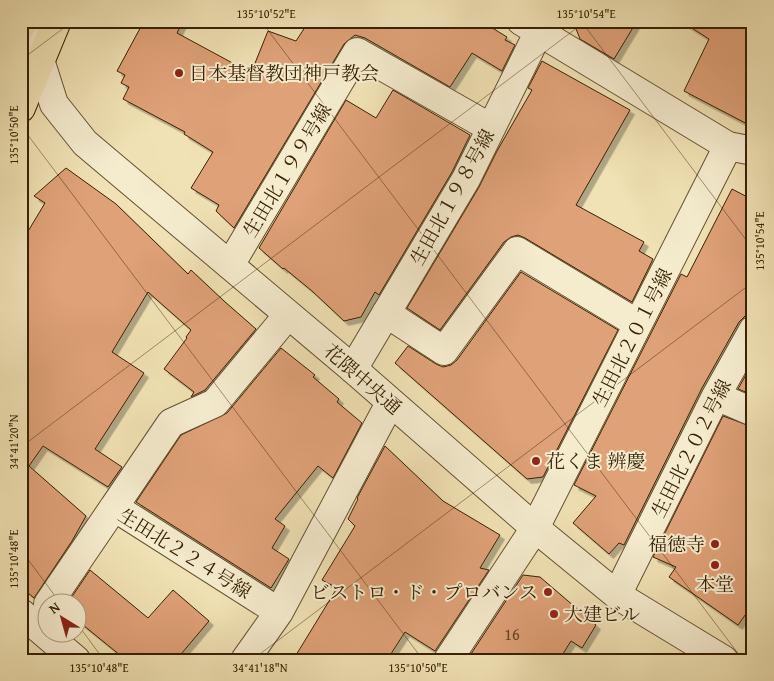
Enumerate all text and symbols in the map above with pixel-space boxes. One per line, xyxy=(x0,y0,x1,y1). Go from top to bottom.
text: 135°10'52"E xyxy=(236,5,296,22)
text: 135°10'54"E xyxy=(556,5,616,22)
place label: 日本基督教団神戸教会 xyxy=(189,59,379,87)
marker: 日本基督教団神戸教会 xyxy=(173,67,185,79)
street label: 生田北１９９号線 xyxy=(236,98,338,242)
text: 135°10'50"E xyxy=(5,105,22,165)
street label: 生田北１９８号線 xyxy=(403,124,501,270)
text: 135°10'54"E xyxy=(751,211,768,271)
street label: 生田北２０１号線 xyxy=(585,263,679,411)
street label: 花隈中央通 xyxy=(318,337,408,421)
street label: 生田北２０２号線 xyxy=(644,374,738,522)
text: 34°41'20"N xyxy=(5,414,22,470)
place label: 花くま 辨慶 xyxy=(546,447,645,475)
marker: 花くま 辨慶 xyxy=(530,455,542,467)
street label: 生田北２２４号線 xyxy=(113,501,257,605)
text: 135°10'48"E xyxy=(5,529,22,589)
place label: 福徳寺 xyxy=(648,530,705,558)
marker: 福徳寺 xyxy=(709,538,721,550)
marker: 本堂 xyxy=(709,559,721,571)
place label: 本堂 xyxy=(696,570,734,598)
place label: ビストロ・ド・プロバンス xyxy=(311,578,538,606)
marker: ビストロ・ド・プロバンス xyxy=(542,586,554,598)
north arrow xyxy=(38,594,88,644)
text: N xyxy=(44,596,64,618)
place label: 大建ビル xyxy=(564,600,640,628)
marker: 大建ビル xyxy=(548,608,560,620)
house number: 16 xyxy=(504,622,520,646)
text: 135°10'48"E xyxy=(69,659,129,676)
text: 34°41'18"N xyxy=(232,659,288,676)
text: 135°10'50"E xyxy=(388,659,448,676)

